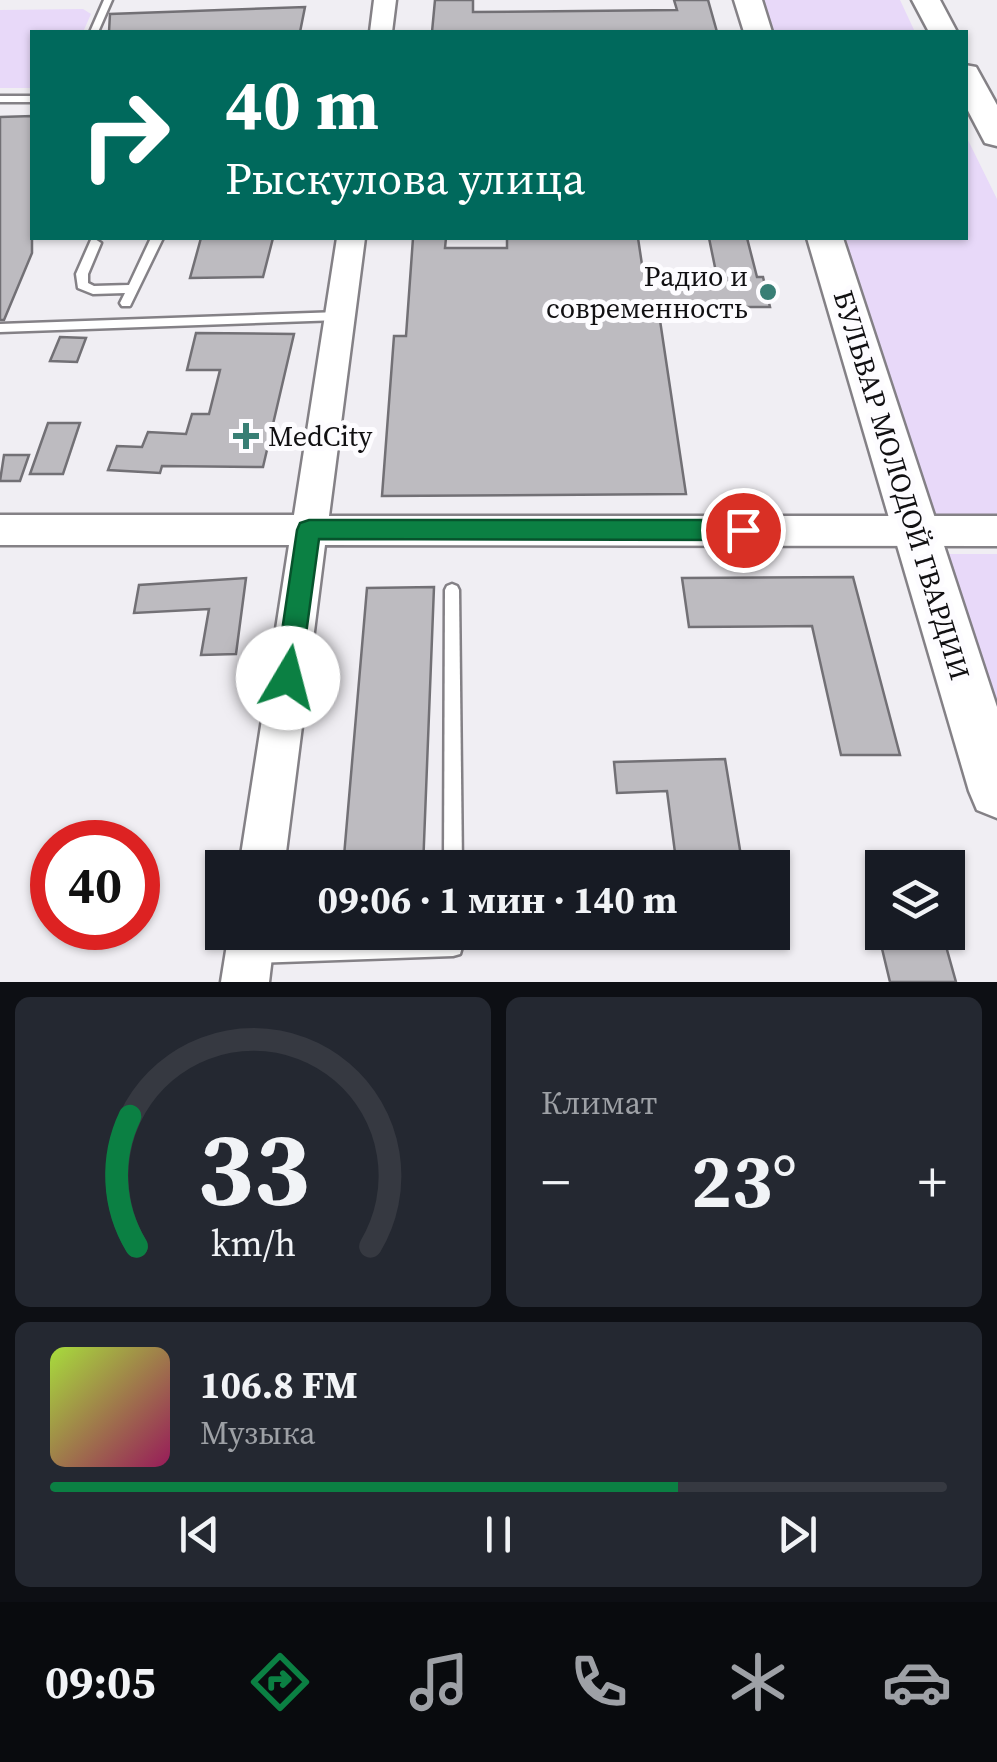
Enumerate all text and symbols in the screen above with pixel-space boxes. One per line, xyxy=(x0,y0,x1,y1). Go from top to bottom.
text: 40 m xyxy=(225,56,379,152)
icon: right xyxy=(60,70,190,200)
text: Рыскулова улица xyxy=(225,147,585,209)
place label: Радио и современность xyxy=(546,257,748,327)
marker: Радио и современность xyxy=(757,281,779,303)
street label: БУЛЬВАР МОЛОДОЙ ГВАРДИИ xyxy=(825,286,979,684)
place label: MedCity xyxy=(268,417,373,455)
marker: MedCity xyxy=(233,423,259,449)
pin xyxy=(701,488,786,573)
icon: arrive xyxy=(716,503,771,558)
position arrow xyxy=(236,626,340,730)
speed limit sign: 40 xyxy=(30,820,160,950)
map controls xyxy=(865,850,965,950)
button: layers xyxy=(865,850,965,950)
text: 09:06 · 1 мин · 140 m xyxy=(318,874,677,926)
text: Климат xyxy=(541,1081,657,1125)
text: 33 xyxy=(197,1096,309,1239)
text: 23° xyxy=(691,1129,797,1232)
text: − xyxy=(541,1144,570,1219)
text: + xyxy=(918,1144,947,1219)
text: km/h xyxy=(210,1219,296,1268)
text: 106.8 FM xyxy=(200,1359,358,1411)
text: Музыка xyxy=(200,1411,316,1455)
icon: previous xyxy=(172,1507,227,1562)
icon: pause xyxy=(471,1507,526,1562)
icon: next xyxy=(770,1507,825,1562)
icon: directions xyxy=(245,1647,315,1717)
icon: music xyxy=(404,1647,474,1717)
icon: phone xyxy=(564,1647,634,1717)
icon: climate xyxy=(723,1647,793,1717)
icon: car xyxy=(882,1647,952,1717)
text: 09:05 xyxy=(45,1651,156,1713)

